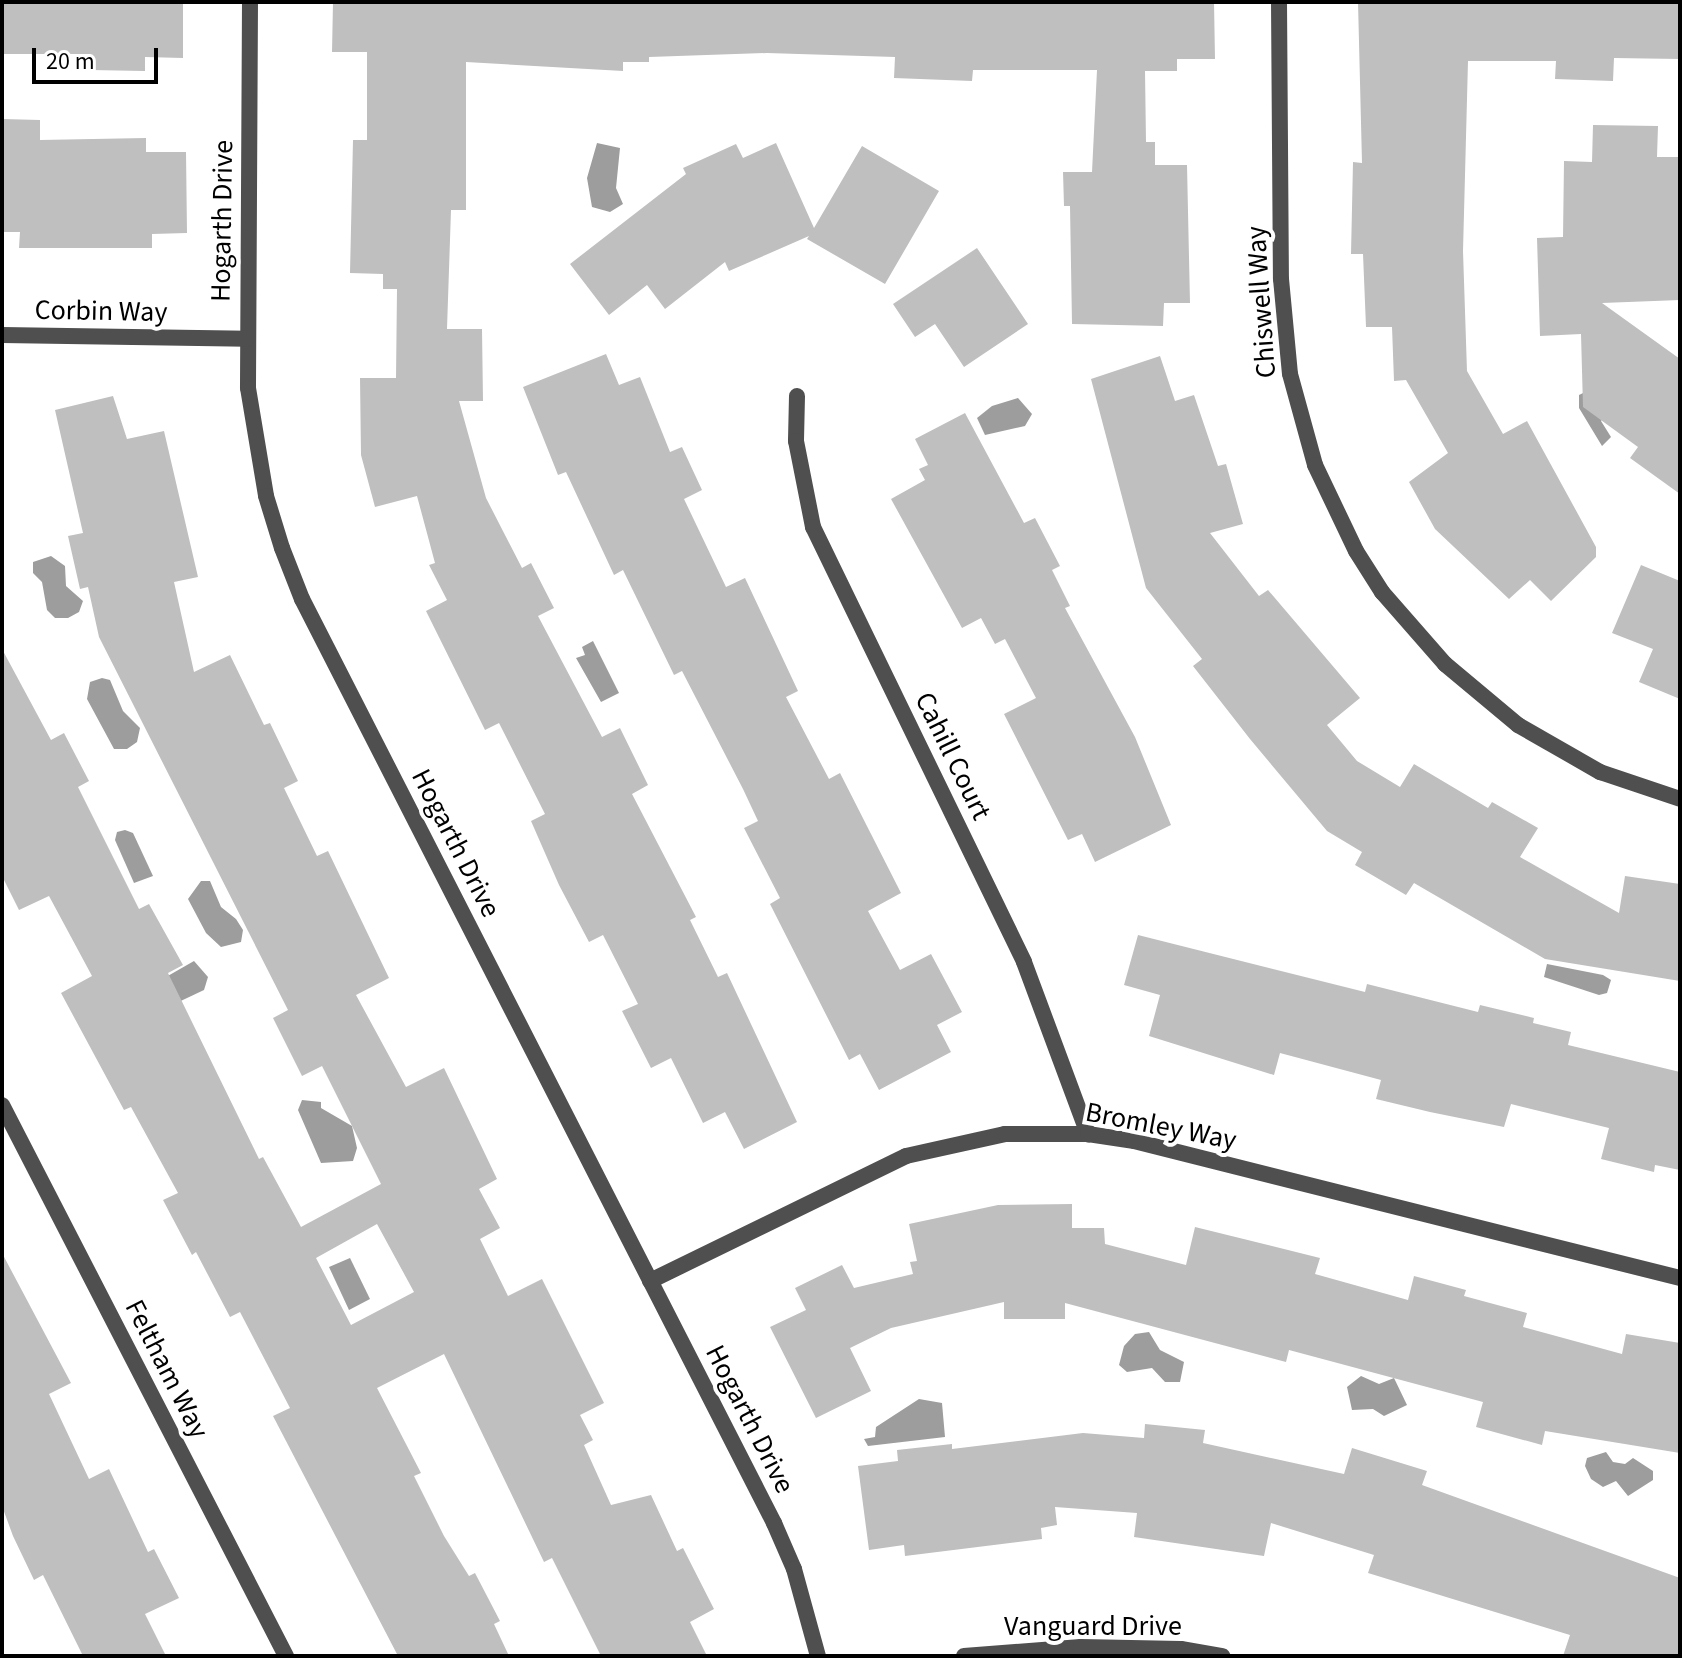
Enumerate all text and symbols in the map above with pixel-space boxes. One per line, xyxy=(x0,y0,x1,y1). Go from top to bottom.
scale bar xyxy=(36,32,162,82)
text: 20 m xyxy=(46,44,95,79)
street label: Hogarth Drive xyxy=(204,140,240,302)
street label: Chiswell Way xyxy=(1239,225,1283,379)
street label: Corbin Way xyxy=(34,293,168,329)
street label: Cahill Court xyxy=(908,687,998,825)
street label: Hogarth Drive xyxy=(404,763,508,923)
street label: Bromley Way xyxy=(1083,1095,1239,1157)
street label: Feltham Way xyxy=(118,1294,216,1444)
street label: Hogarth Drive xyxy=(698,1339,802,1499)
street label: Vanguard Drive xyxy=(1004,1609,1182,1643)

